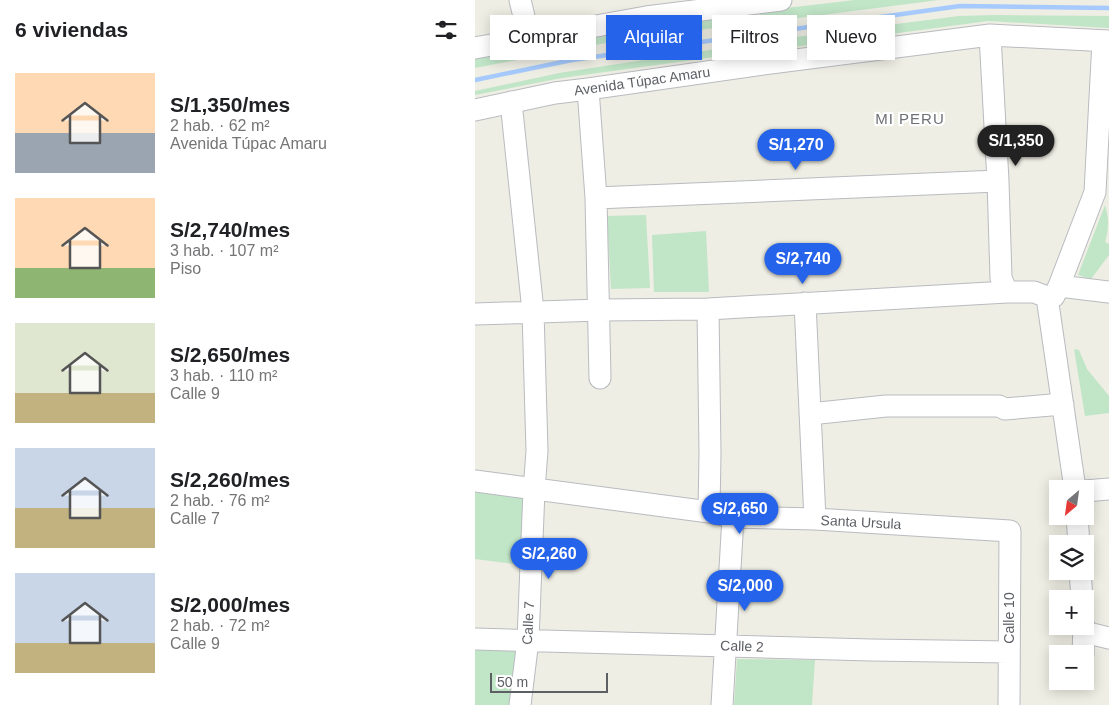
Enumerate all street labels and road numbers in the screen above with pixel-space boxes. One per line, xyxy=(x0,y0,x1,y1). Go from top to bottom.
street label: Avenida Túpac Amaru xyxy=(573,64,711,98)
street label: Santa Ursula xyxy=(820,512,902,532)
street label: Calle 10 xyxy=(1001,592,1017,644)
street label: Calle 7 xyxy=(519,601,537,645)
street label: Calle 2 xyxy=(720,637,764,655)

